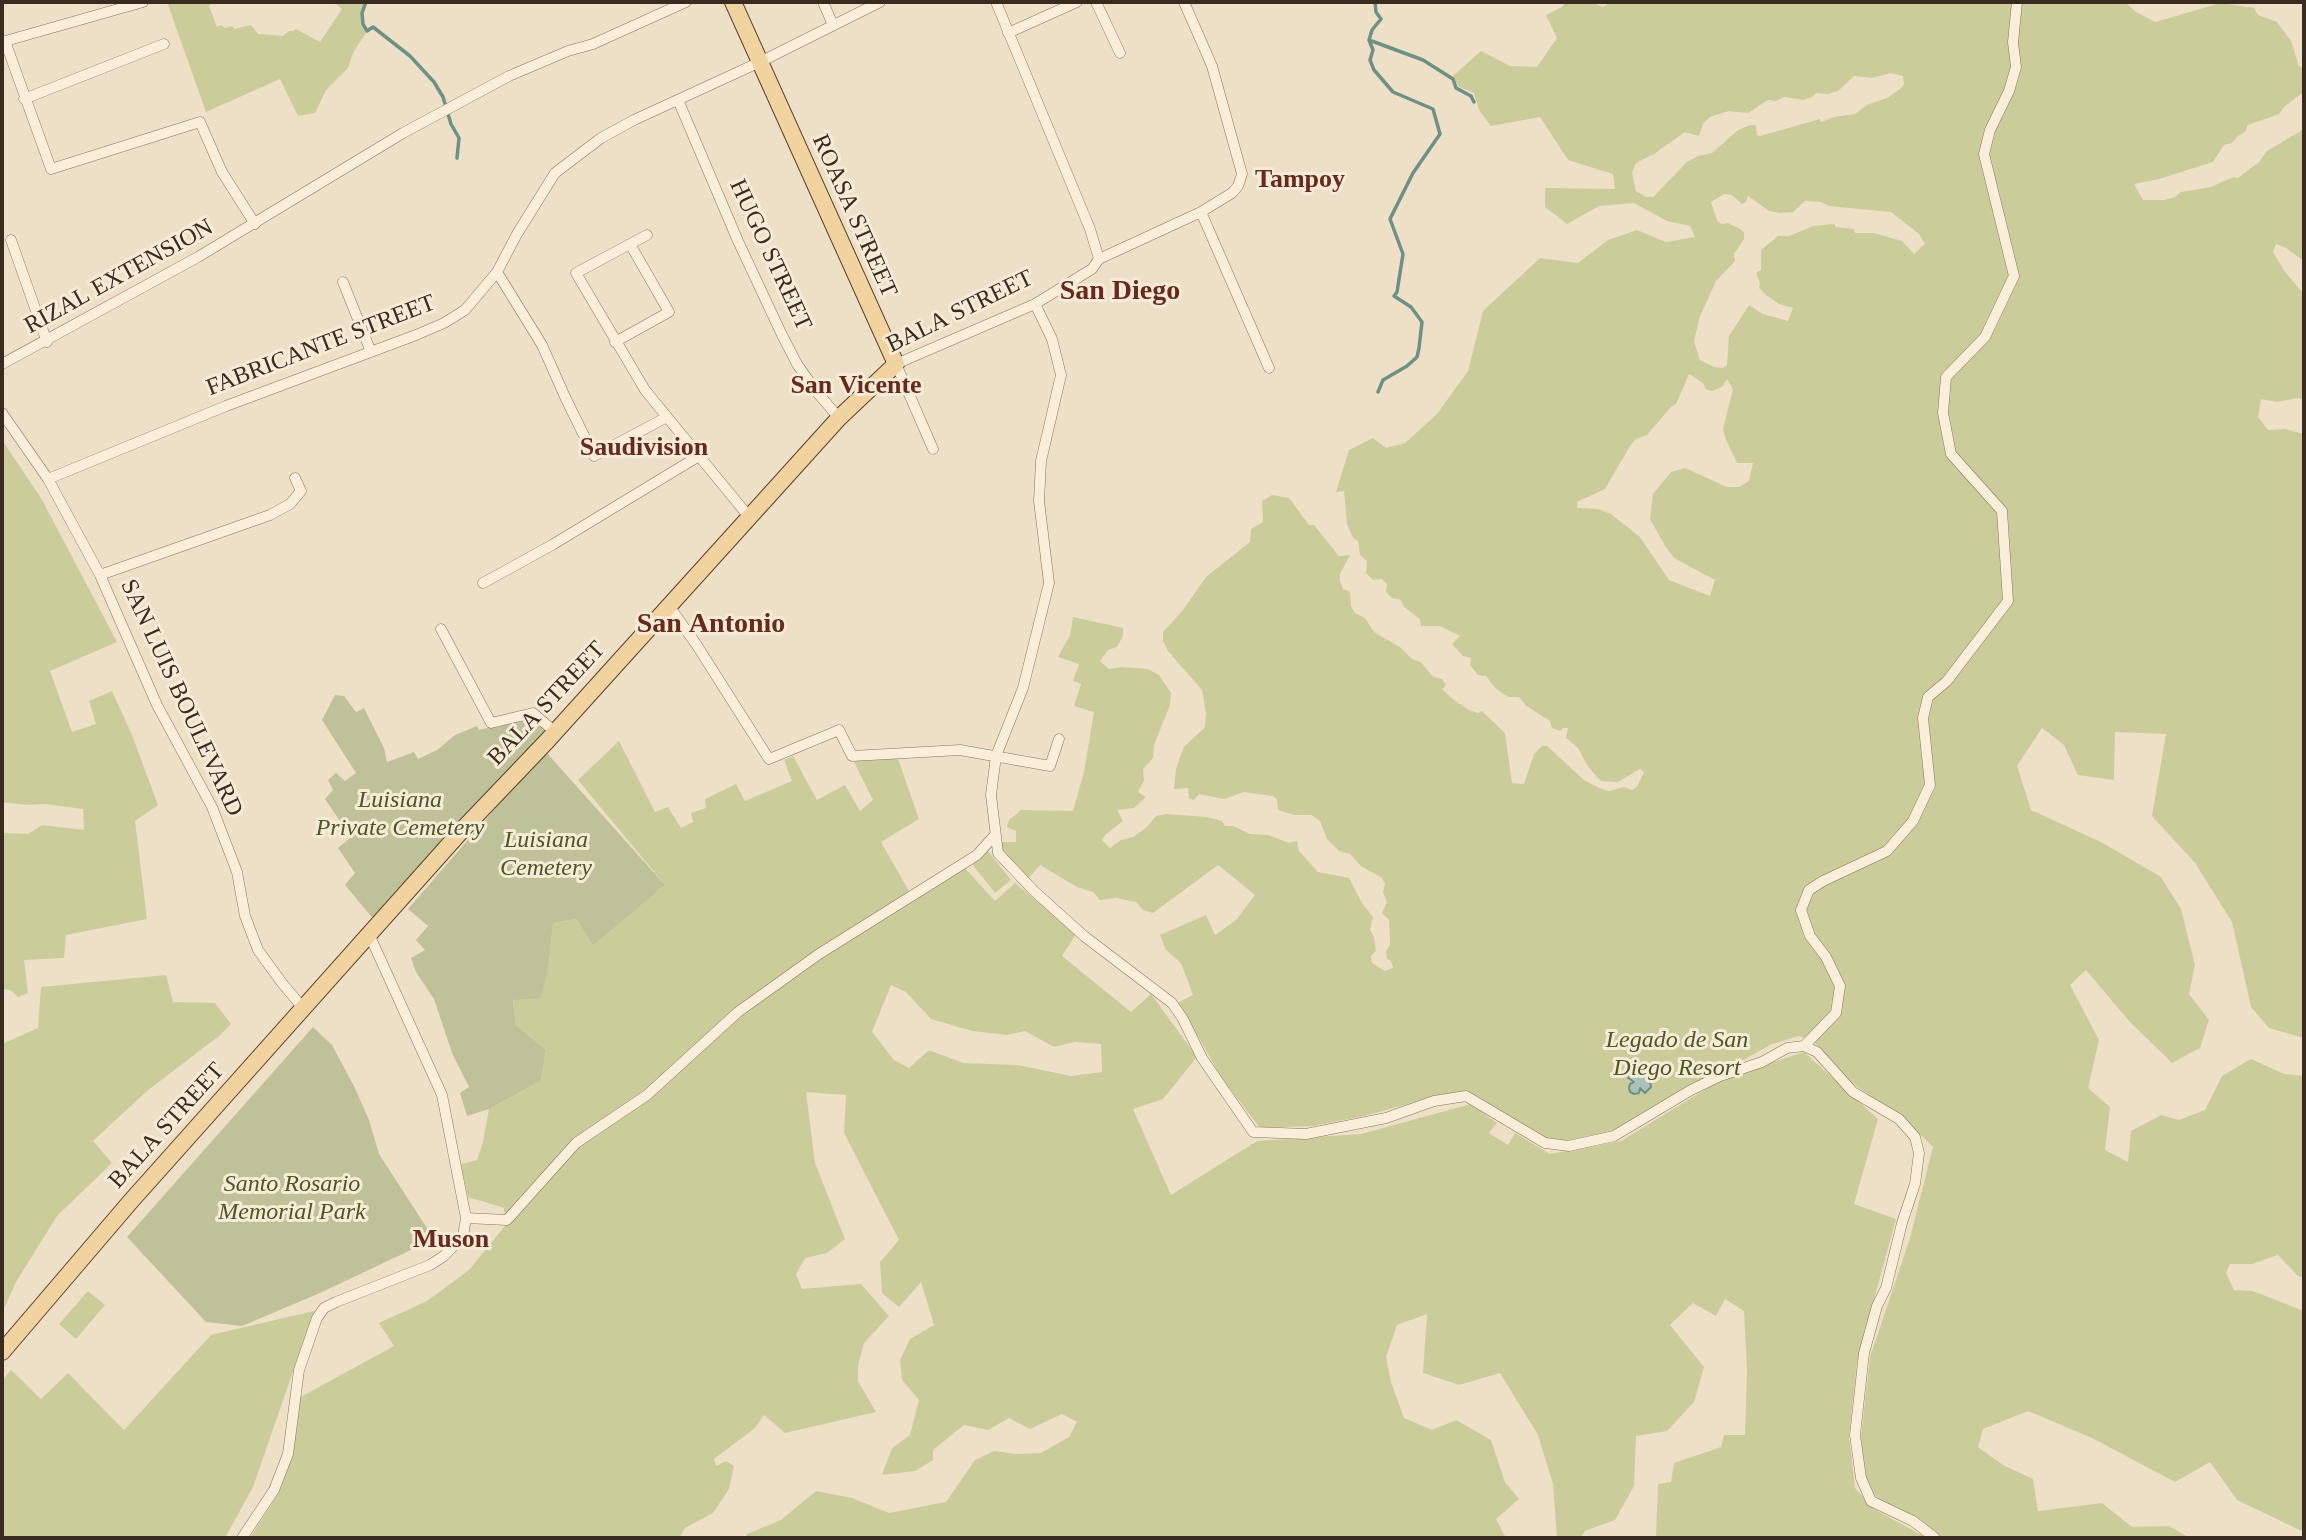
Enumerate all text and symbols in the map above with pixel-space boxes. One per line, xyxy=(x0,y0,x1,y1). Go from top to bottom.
street label: ROASA STREET xyxy=(805,130,903,302)
district label: Tampoy xyxy=(1255,164,1345,196)
street label: HUGO STREET xyxy=(722,175,818,335)
street label: RIZAL EXTENSION xyxy=(20,213,218,341)
street label: BALA STREET xyxy=(882,264,1038,360)
district label: San Diego xyxy=(1060,275,1180,309)
street label: FABRICANTE STREET xyxy=(202,289,440,403)
district label: San Vicente xyxy=(790,370,922,402)
district label: Saudivision xyxy=(580,432,708,464)
street label: SAN LUIS BOULEVARD xyxy=(113,575,249,821)
district label: San Antonio xyxy=(637,608,785,642)
street label: BALA STREET xyxy=(482,636,612,772)
park label: Luisiana Private Cemetery xyxy=(316,787,484,843)
park label: Luisiana Cemetery xyxy=(500,827,592,883)
park label: Legado de San Diego Resort xyxy=(1606,1027,1748,1083)
street label: BALA STREET xyxy=(103,1057,231,1195)
park label: Santo Rosario Memorial Park xyxy=(218,1171,366,1227)
district label: Muson xyxy=(413,1224,489,1256)

